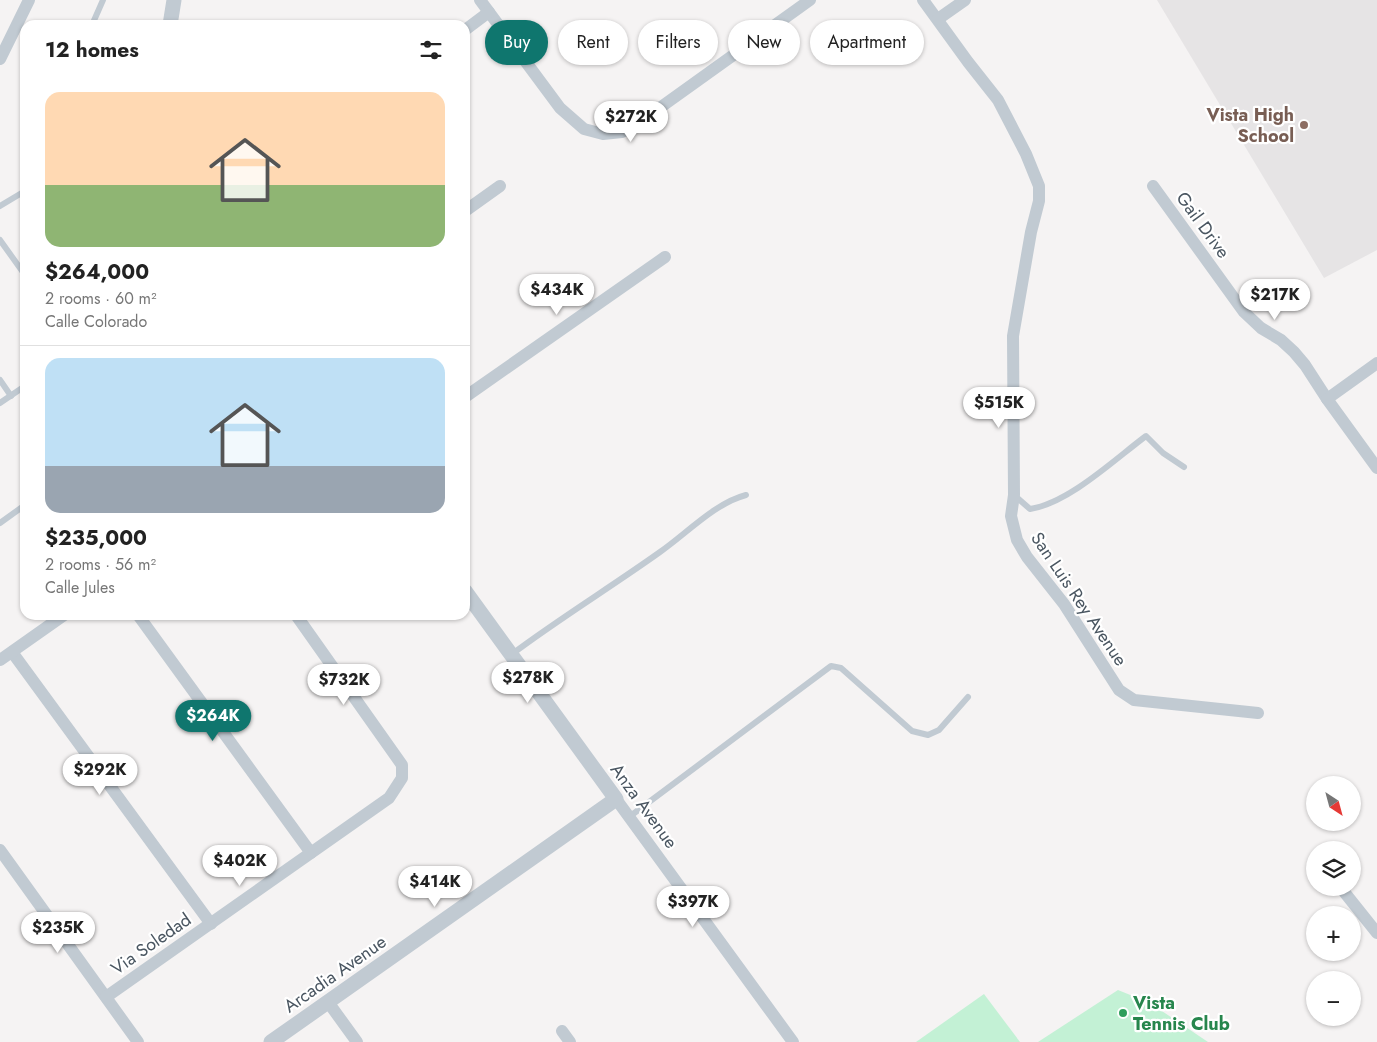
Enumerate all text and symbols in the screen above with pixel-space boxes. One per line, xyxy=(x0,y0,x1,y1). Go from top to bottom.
chip: Buy xyxy=(485,20,548,65)
chip: Rent xyxy=(558,20,628,65)
chip: Filters xyxy=(638,20,718,65)
chip: New xyxy=(728,20,800,65)
chip: Apartment xyxy=(810,20,924,65)
text: 12 homes xyxy=(45,35,139,65)
icon: filters xyxy=(417,36,445,64)
pin: $272K xyxy=(596,100,666,143)
place label: Vista High School xyxy=(1205,102,1294,149)
text: $272K xyxy=(605,105,657,128)
marker: Vista High School xyxy=(1298,119,1310,131)
icon: home xyxy=(200,125,290,215)
street label: Gail Drive xyxy=(1170,186,1236,264)
text: $264,000 xyxy=(45,257,149,287)
pin: $434K xyxy=(522,274,592,316)
text: $434K xyxy=(530,278,584,301)
pin: $217K xyxy=(1240,278,1310,321)
text: $217K xyxy=(1250,283,1300,306)
text: 2 rooms · 60 m² xyxy=(45,287,157,310)
text: Calle Colorado xyxy=(45,310,147,333)
pin: $515K xyxy=(964,386,1034,429)
icon: home xyxy=(200,390,290,480)
text: $515K xyxy=(974,391,1024,414)
text: $235,000 xyxy=(45,523,147,553)
street label: San Luis Rey Avenue xyxy=(1025,527,1133,671)
text: 2 rooms · 56 m² xyxy=(45,553,156,576)
text: Calle Jules xyxy=(45,576,115,599)
pin: $278K xyxy=(493,662,563,704)
pin: $732K xyxy=(309,664,379,706)
text: $278K xyxy=(502,666,554,689)
text: $732K xyxy=(318,668,370,691)
pin: $264K xyxy=(178,700,248,742)
text: $264K xyxy=(186,704,240,727)
pin: $292K xyxy=(65,754,135,796)
text: $292K xyxy=(74,758,126,781)
street label: Anza Avenue xyxy=(604,758,684,854)
north arrow xyxy=(1306,776,1361,831)
map controls xyxy=(1306,776,1361,1026)
button: layers xyxy=(1306,841,1361,896)
pin: $402K xyxy=(205,844,275,887)
text: $402K xyxy=(213,849,267,872)
pin: $414K xyxy=(400,866,470,908)
text: $414K xyxy=(409,870,461,893)
pin: $397K xyxy=(658,886,728,928)
text: $397K xyxy=(668,890,718,913)
button: + xyxy=(1306,906,1361,961)
street label: Via Soledad xyxy=(105,907,197,981)
pin: $235K xyxy=(23,912,93,954)
text: $235K xyxy=(32,916,84,939)
street label: Arcadia Avenue xyxy=(278,929,392,1019)
button: − xyxy=(1306,971,1361,1026)
place label: Vista Tennis Club xyxy=(1132,990,1230,1037)
marker: Vista Tennis Club xyxy=(1117,1007,1129,1019)

